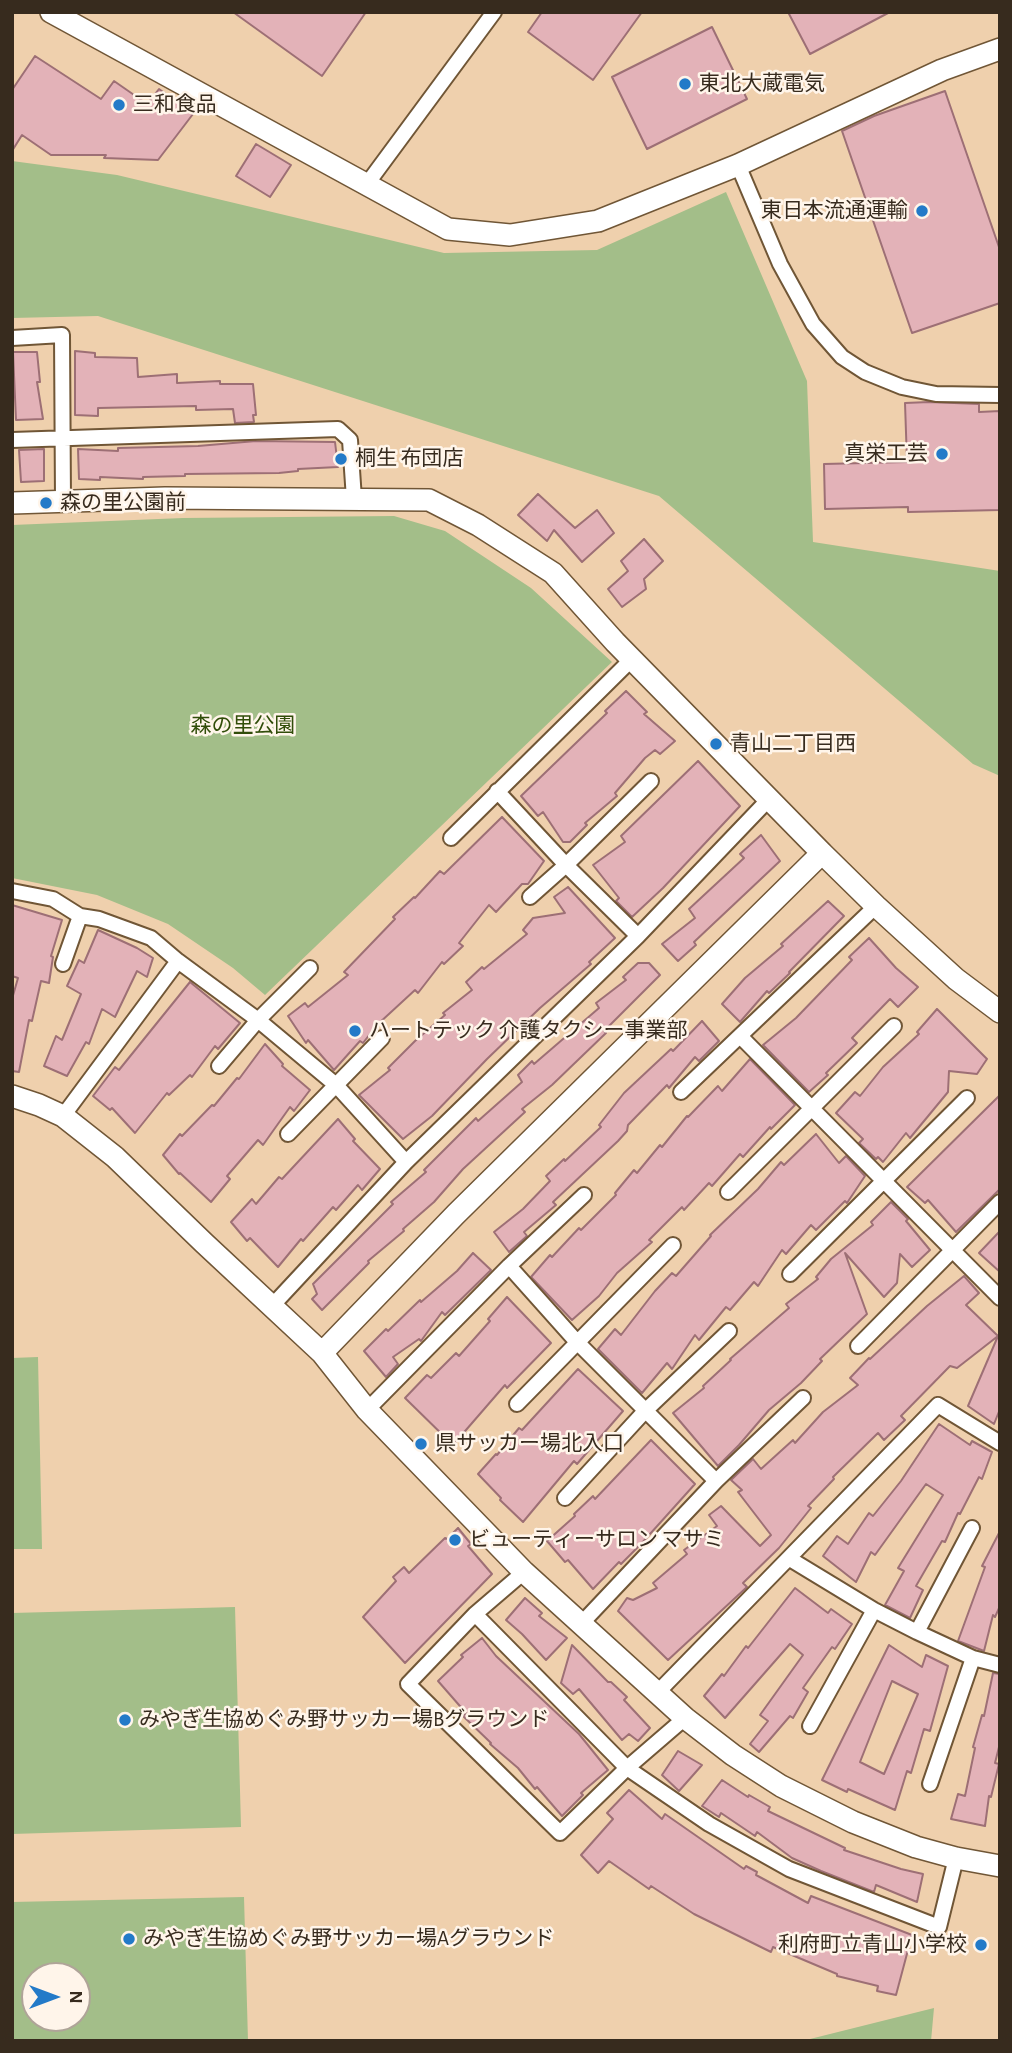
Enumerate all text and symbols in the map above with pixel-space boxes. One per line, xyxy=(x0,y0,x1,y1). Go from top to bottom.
place label: 東北大蔵電気 xyxy=(699,71,825,97)
marker: 東北大蔵電気 xyxy=(677,76,693,92)
place label: 三和食品 xyxy=(133,92,217,118)
marker: 三和食品 xyxy=(111,97,127,113)
place label: 東日本流通運輸 xyxy=(761,198,908,224)
marker: 東日本流通運輸 xyxy=(914,203,930,219)
place label: 真栄工芸 xyxy=(844,441,928,467)
place label: 桐生 布団店 xyxy=(355,446,463,472)
marker: 真栄工芸 xyxy=(934,446,950,462)
marker: 桐生 布団店 xyxy=(333,451,349,467)
place label: 森の里公園前 xyxy=(60,490,186,516)
marker: 森の里公園前 xyxy=(38,495,54,511)
park label: 森の里公園 xyxy=(191,713,295,739)
place label: 青山二丁目西 xyxy=(730,731,856,757)
marker: 青山二丁目西 xyxy=(708,736,724,752)
place label: ハートテック 介護タクシー事業部 xyxy=(369,1018,687,1044)
marker: ハートテック 介護タクシー事業部 xyxy=(347,1023,363,1039)
place label: 県サッカー場北入口 xyxy=(435,1431,624,1457)
marker: 県サッカー場北入口 xyxy=(413,1436,429,1452)
place label: ビューティーサロン マサミ xyxy=(469,1527,724,1553)
marker: ビューティーサロン マサミ xyxy=(447,1532,463,1548)
place label: みやぎ生協めぐみ野サッカー場Bグラウンド xyxy=(139,1707,549,1733)
marker: みやぎ生協めぐみ野サッカー場Bグラウンド xyxy=(117,1712,133,1728)
place label: みやぎ生協めぐみ野サッカー場Aグラウンド xyxy=(143,1926,554,1952)
marker: みやぎ生協めぐみ野サッカー場Aグラウンド xyxy=(121,1931,137,1947)
place label: 利府町立青山小学校 xyxy=(778,1932,967,1958)
marker: 利府町立青山小学校 xyxy=(973,1937,989,1953)
north arrow xyxy=(21,1962,91,2032)
text: N xyxy=(66,1990,85,2004)

